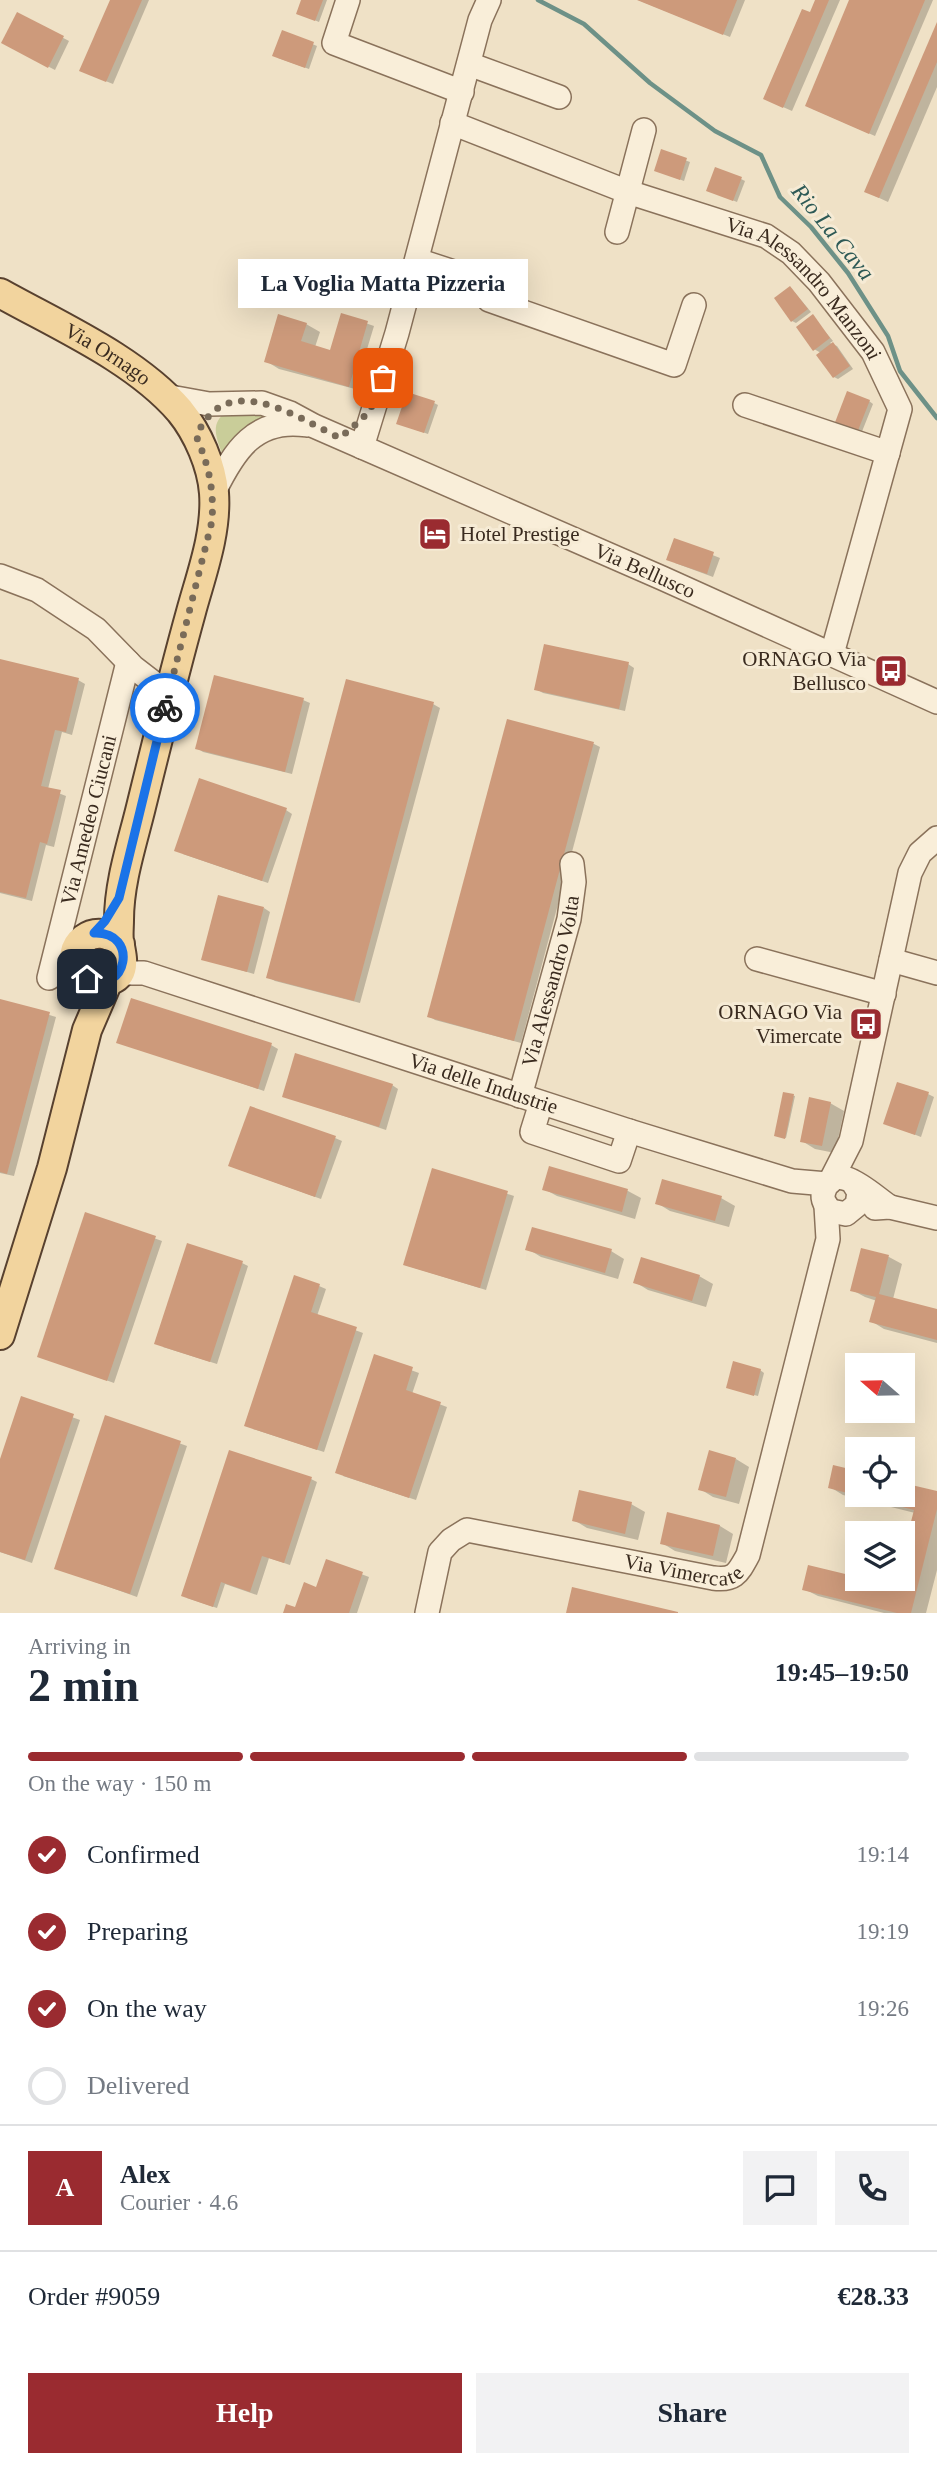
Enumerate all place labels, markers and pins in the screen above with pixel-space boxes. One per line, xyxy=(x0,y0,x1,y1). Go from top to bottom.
callout: La Voglia Matta Pizzeria xyxy=(238,259,528,308)
pin xyxy=(353,348,413,408)
hotel icon: Hotel Prestige xyxy=(416,515,454,553)
place label: Hotel Prestige xyxy=(460,522,580,546)
place label: ORNAGO Via Bellusco xyxy=(742,647,867,695)
bus stop icon: ORNAGO Via Bellusco xyxy=(872,652,910,690)
pin xyxy=(57,949,117,1009)
place label: ORNAGO Via Vimercate xyxy=(718,1000,843,1048)
bus stop icon: ORNAGO Via Vimercate xyxy=(847,1005,885,1043)

